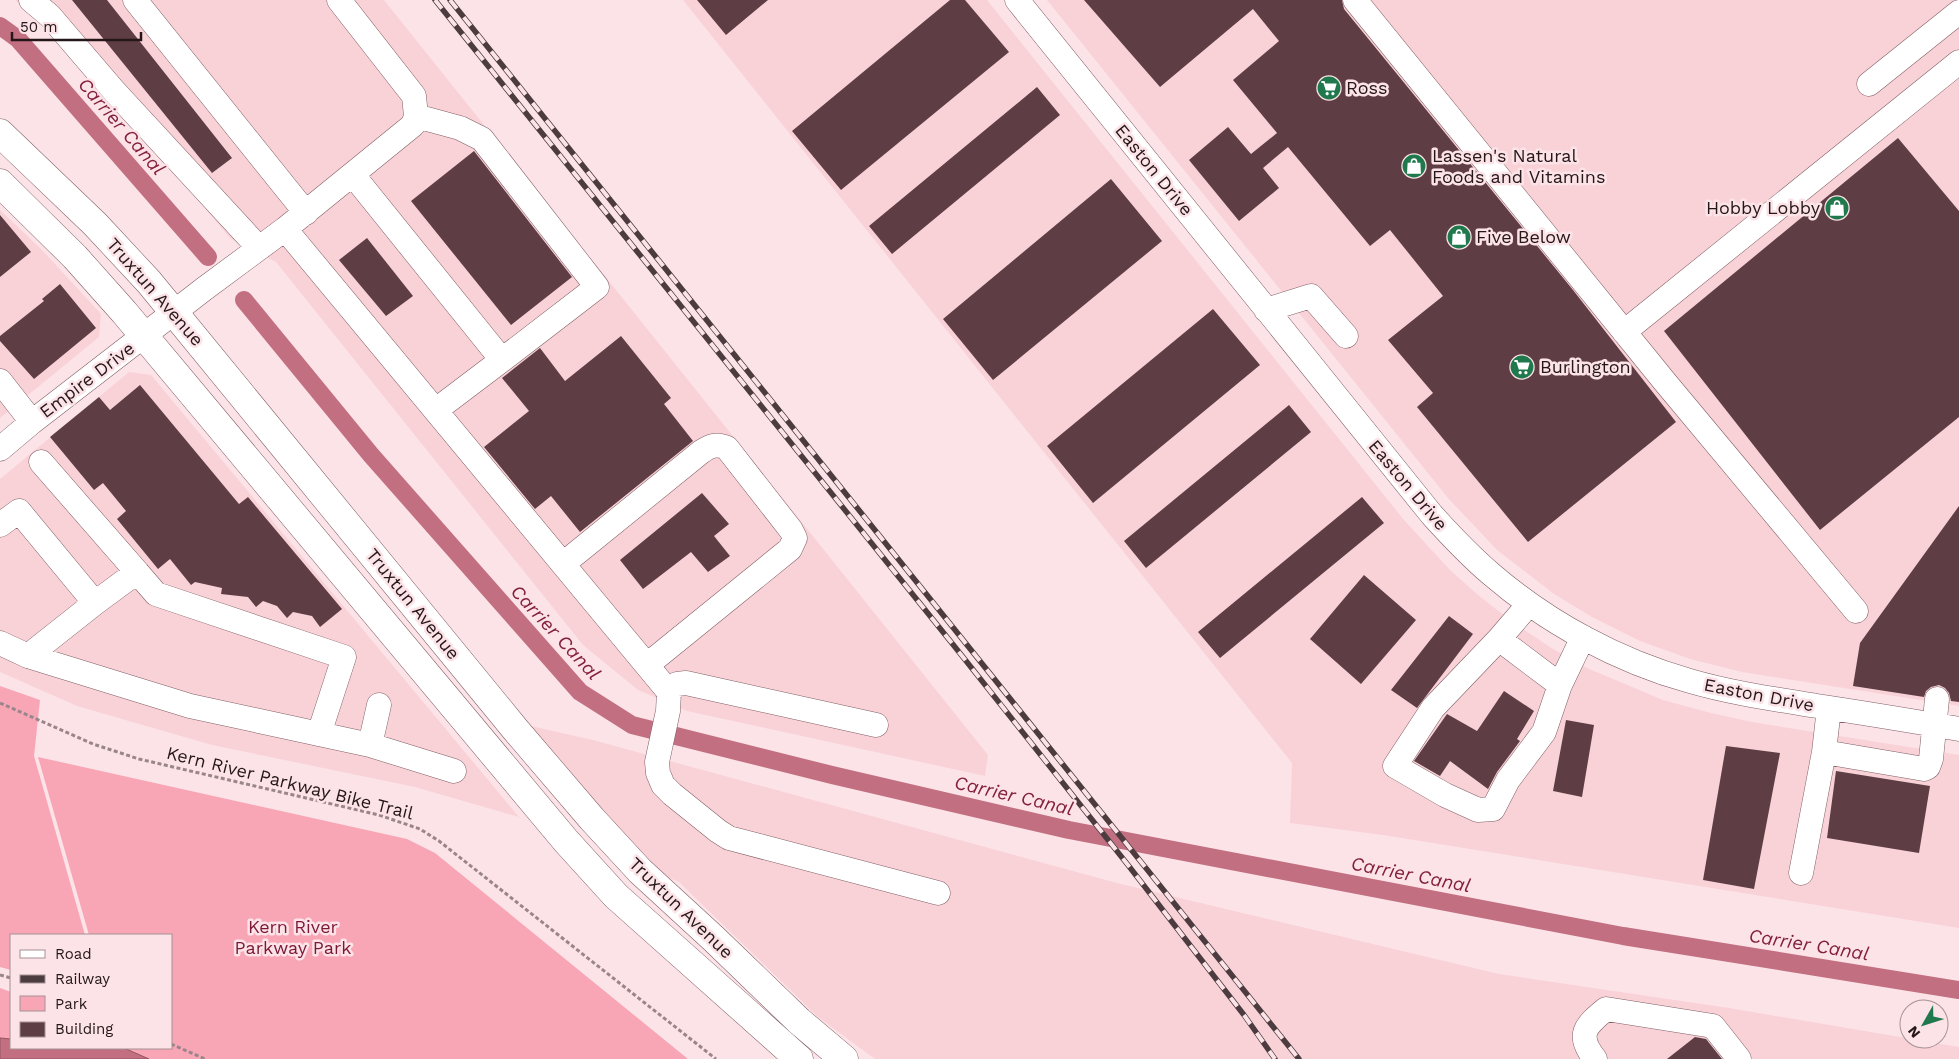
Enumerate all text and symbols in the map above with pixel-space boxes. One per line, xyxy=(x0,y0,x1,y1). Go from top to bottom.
scale bar xyxy=(12,10,141,42)
text: 50 m xyxy=(20,18,57,36)
water label: Carrier Canal xyxy=(73,73,170,180)
supermarket icon: Ross xyxy=(1316,75,1342,101)
place label: Ross xyxy=(1346,77,1387,98)
street label: Easton Drive xyxy=(1111,120,1198,220)
place label: Lassen's Natural Foods and Vitamins xyxy=(1432,145,1605,187)
shop icon: Lassen's Natural Foods and Vitamins xyxy=(1401,153,1427,179)
shop icon: Hobby Lobby xyxy=(1824,195,1850,221)
place label: Hobby Lobby xyxy=(1706,197,1821,218)
shop icon: Five Below xyxy=(1446,224,1472,250)
place label: Five Below xyxy=(1476,226,1571,247)
street label: Truxtun Avenue xyxy=(103,233,208,350)
street label: Empire Drive xyxy=(35,337,138,422)
supermarket icon: Burlington xyxy=(1509,354,1535,380)
place label: Burlington xyxy=(1540,356,1631,377)
street label: Easton Drive xyxy=(1364,435,1452,534)
street label: Truxtun Avenue xyxy=(362,544,465,663)
water label: Carrier Canal xyxy=(506,580,606,685)
street label: Easton Drive xyxy=(1702,674,1816,715)
street label: Kern River Parkway Bike Trail xyxy=(165,742,416,823)
water label: Carrier Canal xyxy=(952,771,1076,820)
water label: Carrier Canal xyxy=(1349,852,1473,897)
street label: Truxtun Avenue xyxy=(625,853,738,963)
park label: Kern River Parkway Park xyxy=(235,916,351,958)
water label: Carrier Canal xyxy=(1747,924,1871,965)
legend xyxy=(10,934,172,1049)
text: Road xyxy=(55,945,92,963)
text: Railway xyxy=(55,970,110,988)
text: Park xyxy=(55,995,88,1013)
north arrow xyxy=(1899,999,1949,1049)
text: Building xyxy=(55,1020,113,1038)
text: N xyxy=(1904,1023,1923,1041)

